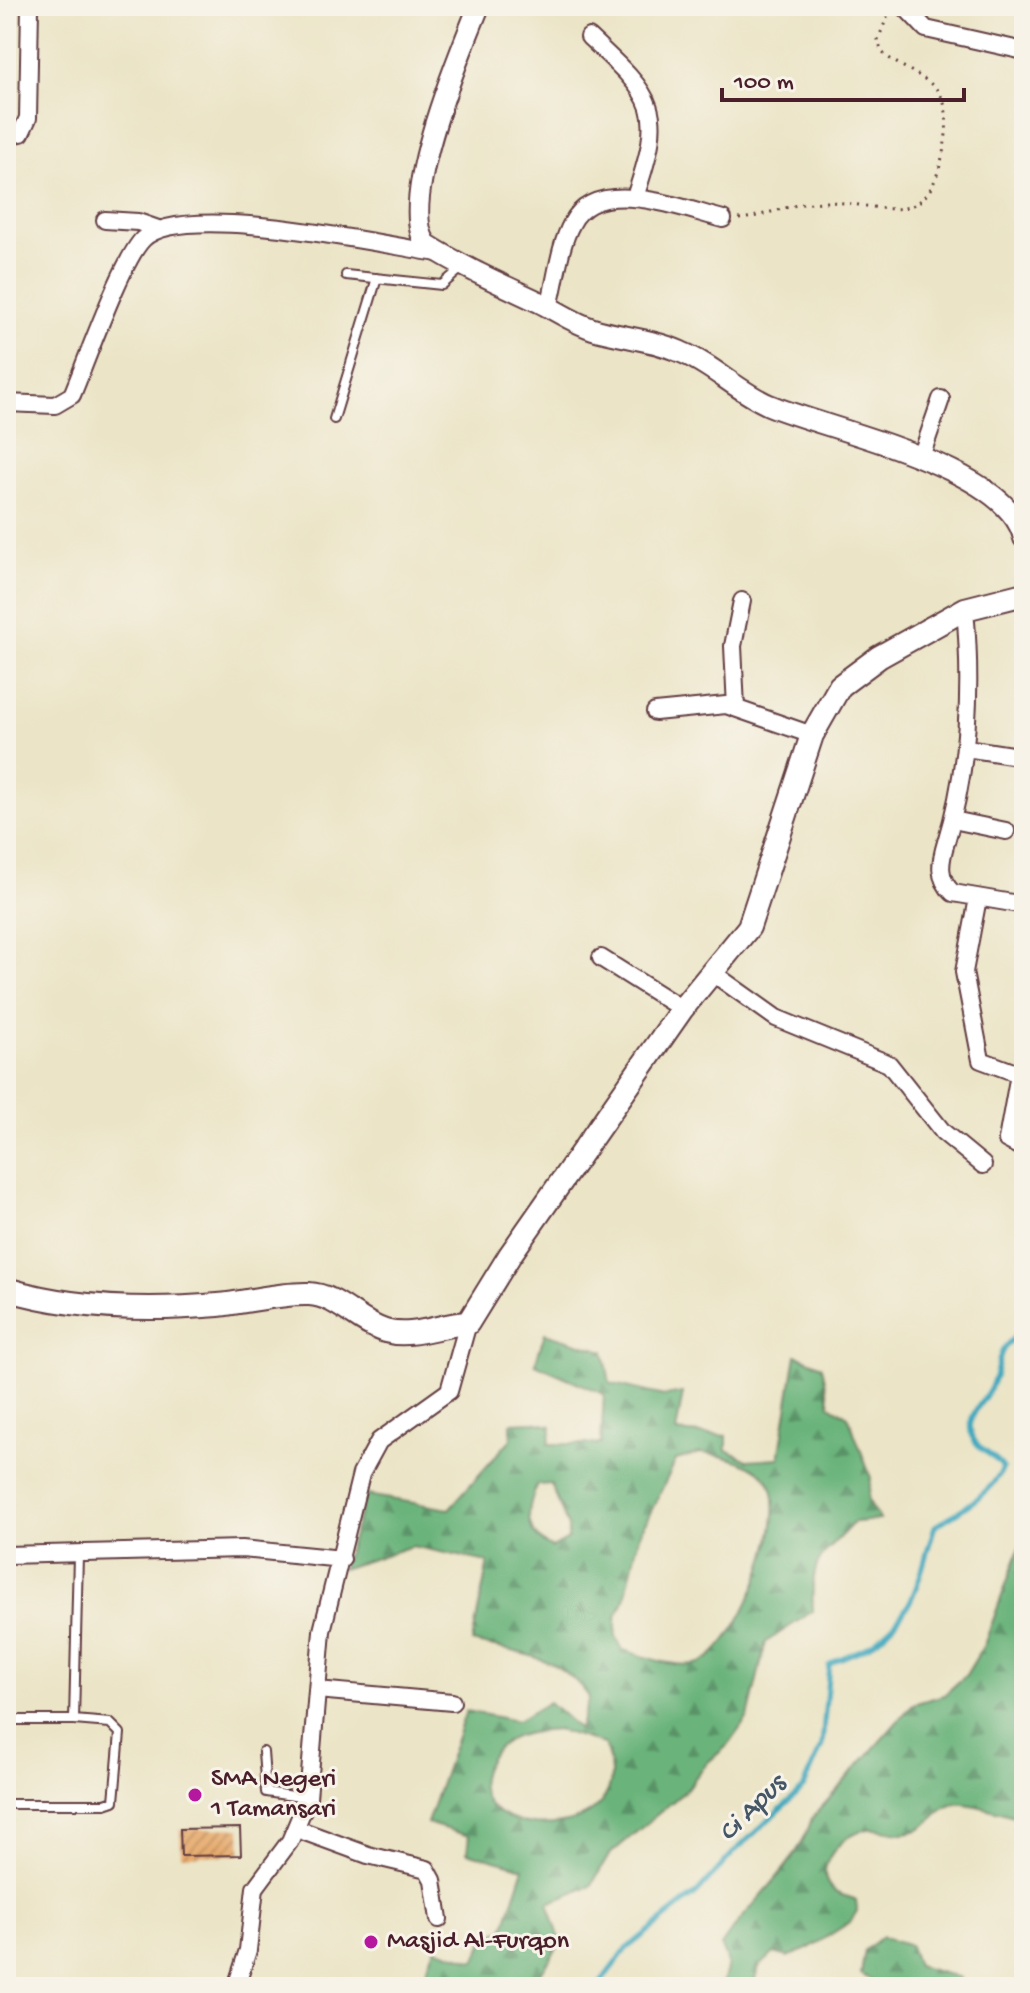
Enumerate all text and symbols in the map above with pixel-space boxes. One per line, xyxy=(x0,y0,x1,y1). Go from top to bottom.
scale bar xyxy=(722,52,964,102)
text: 100 m xyxy=(733,69,794,98)
place label: SMA Negeri 1 Tamansari xyxy=(210,1765,336,1826)
water label: Ci Apus xyxy=(712,1767,795,1850)
marker: SMA Negeri 1 Tamansari xyxy=(186,1786,204,1804)
place label: Masjid Al-Furqon xyxy=(387,1927,570,1958)
marker: Masjid Al-Furqon xyxy=(362,1933,380,1951)

